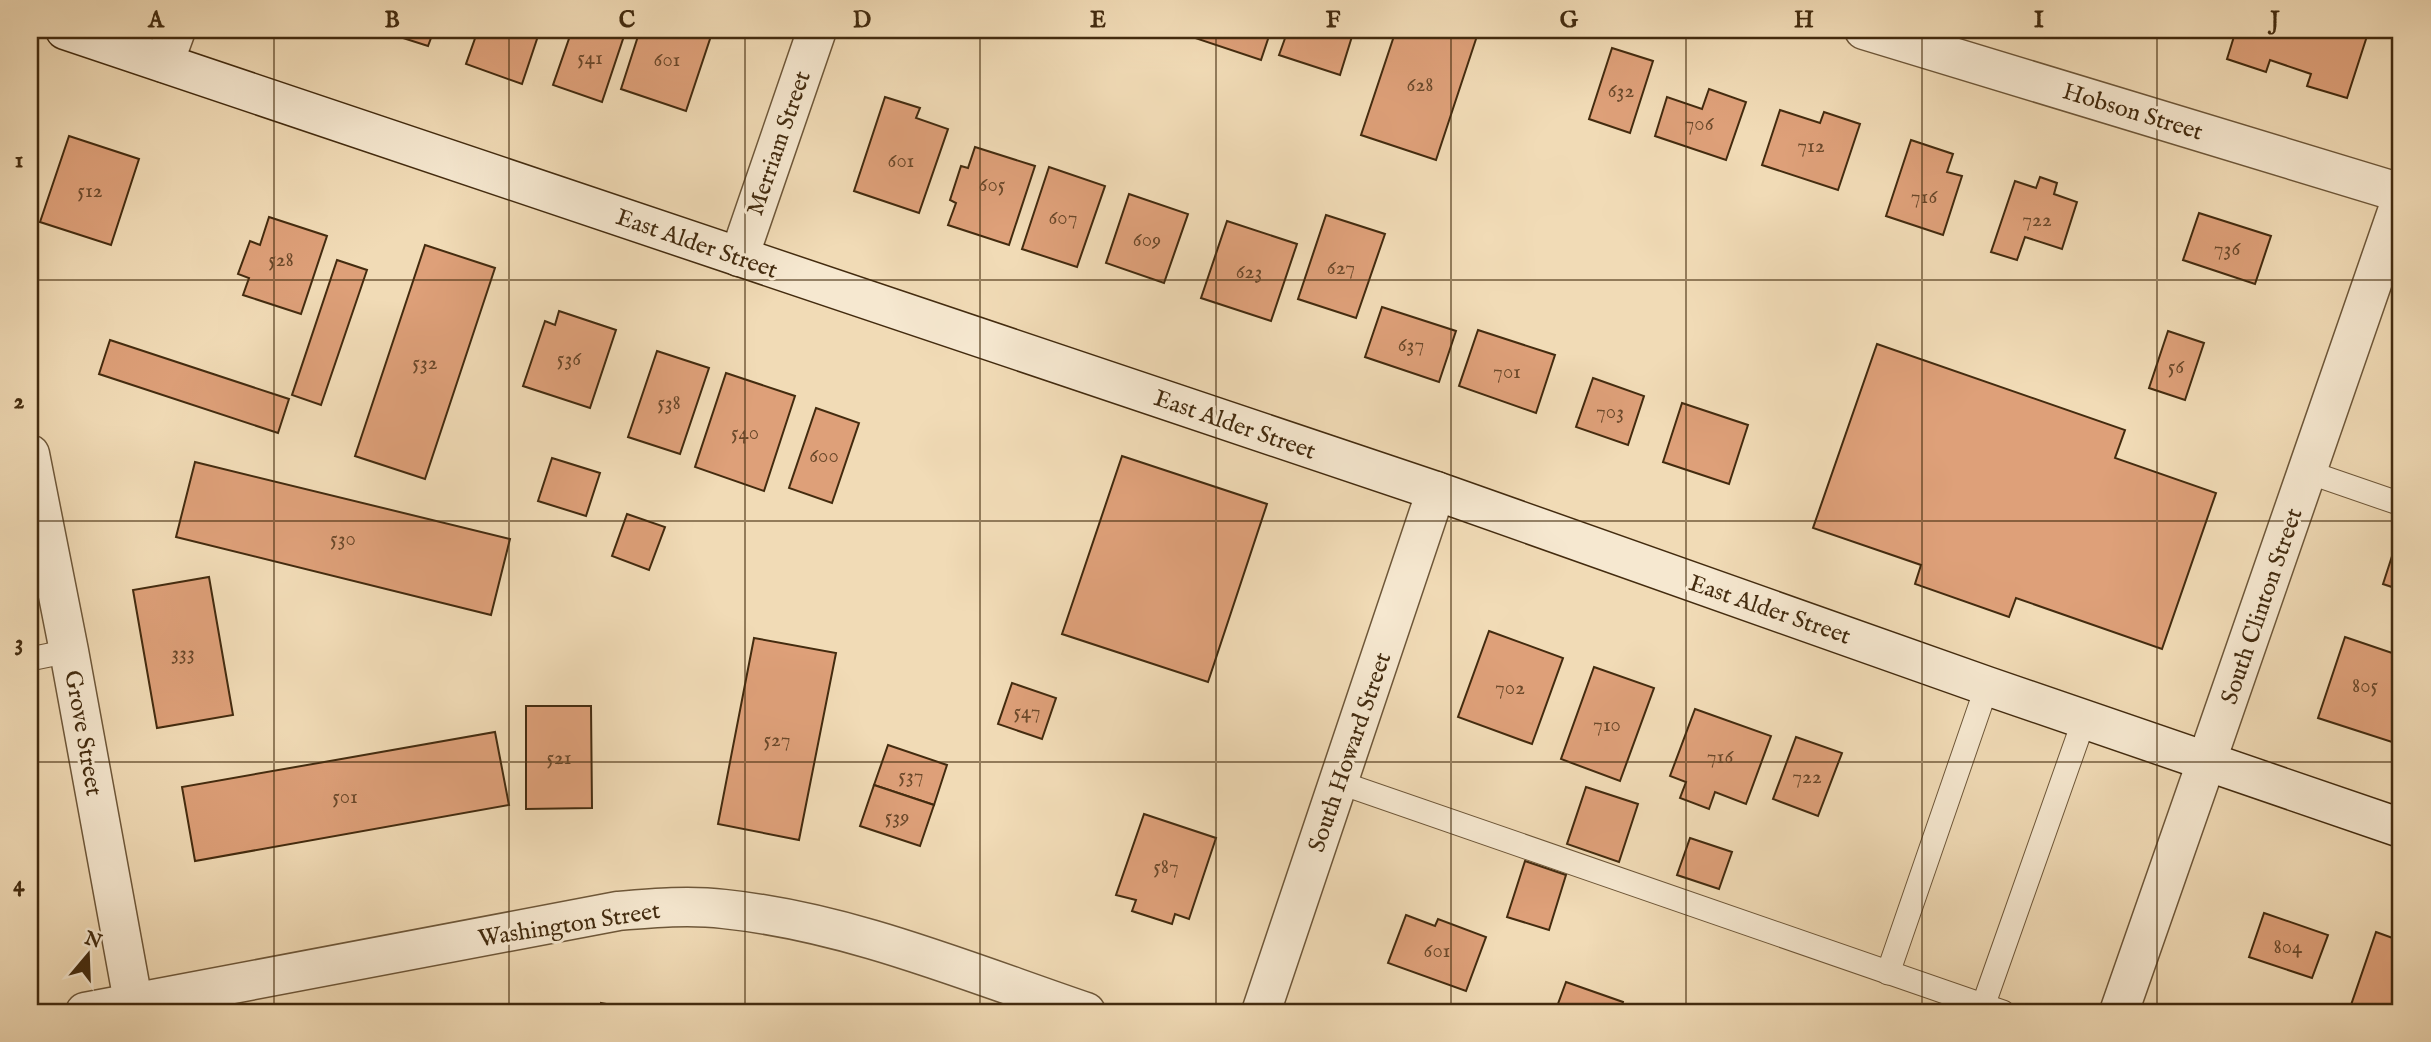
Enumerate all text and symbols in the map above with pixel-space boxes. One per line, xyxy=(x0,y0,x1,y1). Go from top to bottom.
text: A xyxy=(147,6,165,35)
text: B xyxy=(384,6,400,35)
text: C xyxy=(619,6,636,35)
text: D xyxy=(853,6,871,35)
text: E xyxy=(1090,6,1106,35)
text: F xyxy=(1326,6,1341,35)
text: G xyxy=(1560,6,1579,35)
text: H xyxy=(1794,6,1814,35)
text: I xyxy=(2034,6,2044,35)
text: J xyxy=(2267,6,2280,35)
house number: 541 xyxy=(577,45,603,72)
house number: 601 xyxy=(654,47,680,74)
street label: Merriam Street xyxy=(740,67,819,220)
house number: 628 xyxy=(1407,72,1433,99)
street label: Hobson Street xyxy=(2059,76,2206,148)
house number: 632 xyxy=(1608,78,1634,105)
house number: 706 xyxy=(1685,111,1715,138)
house number: 712 xyxy=(1797,133,1825,160)
text: 1 xyxy=(15,146,23,175)
house number: 601 xyxy=(888,148,914,175)
house number: 605 xyxy=(979,172,1006,199)
house number: 512 xyxy=(77,178,103,205)
house number: 716 xyxy=(1911,184,1938,211)
street label: East Alder Street xyxy=(612,202,782,287)
house number: 607 xyxy=(1049,205,1078,232)
house number: 722 xyxy=(2022,207,2052,234)
house number: 609 xyxy=(1133,227,1161,254)
house number: 736 xyxy=(2214,236,2241,263)
house number: 528 xyxy=(268,247,294,274)
house number: 627 xyxy=(1327,255,1355,282)
house number: 623 xyxy=(1236,259,1262,286)
house number: 637 xyxy=(1398,332,1424,359)
house number: 536 xyxy=(557,346,582,373)
house number: 532 xyxy=(412,350,438,377)
house number: 56 xyxy=(2168,354,2185,381)
house number: 701 xyxy=(1493,359,1521,386)
street label: East Alder Street xyxy=(1150,383,1320,468)
text: 2 xyxy=(14,387,25,416)
house number: 538 xyxy=(657,390,681,417)
house number: 703 xyxy=(1596,399,1624,426)
house number: 540 xyxy=(731,420,759,447)
house number: 600 xyxy=(809,443,839,470)
street label: South Clinton Street xyxy=(2214,504,2311,709)
house number: 530 xyxy=(330,526,356,553)
street label: East Alder Street xyxy=(1685,568,1855,653)
text: 3 xyxy=(15,629,23,658)
house number: 333 xyxy=(171,640,195,667)
street label: South Howard Street xyxy=(1302,648,1399,857)
street label: Grove Street xyxy=(56,668,109,798)
house number: 805 xyxy=(2352,673,2378,700)
house number: 702 xyxy=(1495,675,1525,702)
house number: 547 xyxy=(1014,699,1041,726)
house number: 710 xyxy=(1593,712,1621,739)
house number: 527 xyxy=(764,727,790,754)
house number: 716 xyxy=(1707,744,1734,771)
house number: 521 xyxy=(546,745,572,772)
house number: 537 xyxy=(898,763,924,790)
house number: 722 xyxy=(1792,764,1822,791)
house number: 501 xyxy=(332,784,358,811)
house number: 539 xyxy=(885,804,909,831)
house number: 587 xyxy=(1153,854,1179,881)
text: 4 xyxy=(13,870,25,899)
street label: Washington Street xyxy=(476,896,662,955)
north arrow xyxy=(52,920,122,990)
text: N xyxy=(80,926,105,955)
house number: 804 xyxy=(2274,934,2303,961)
house number: 601 xyxy=(1424,938,1450,965)

